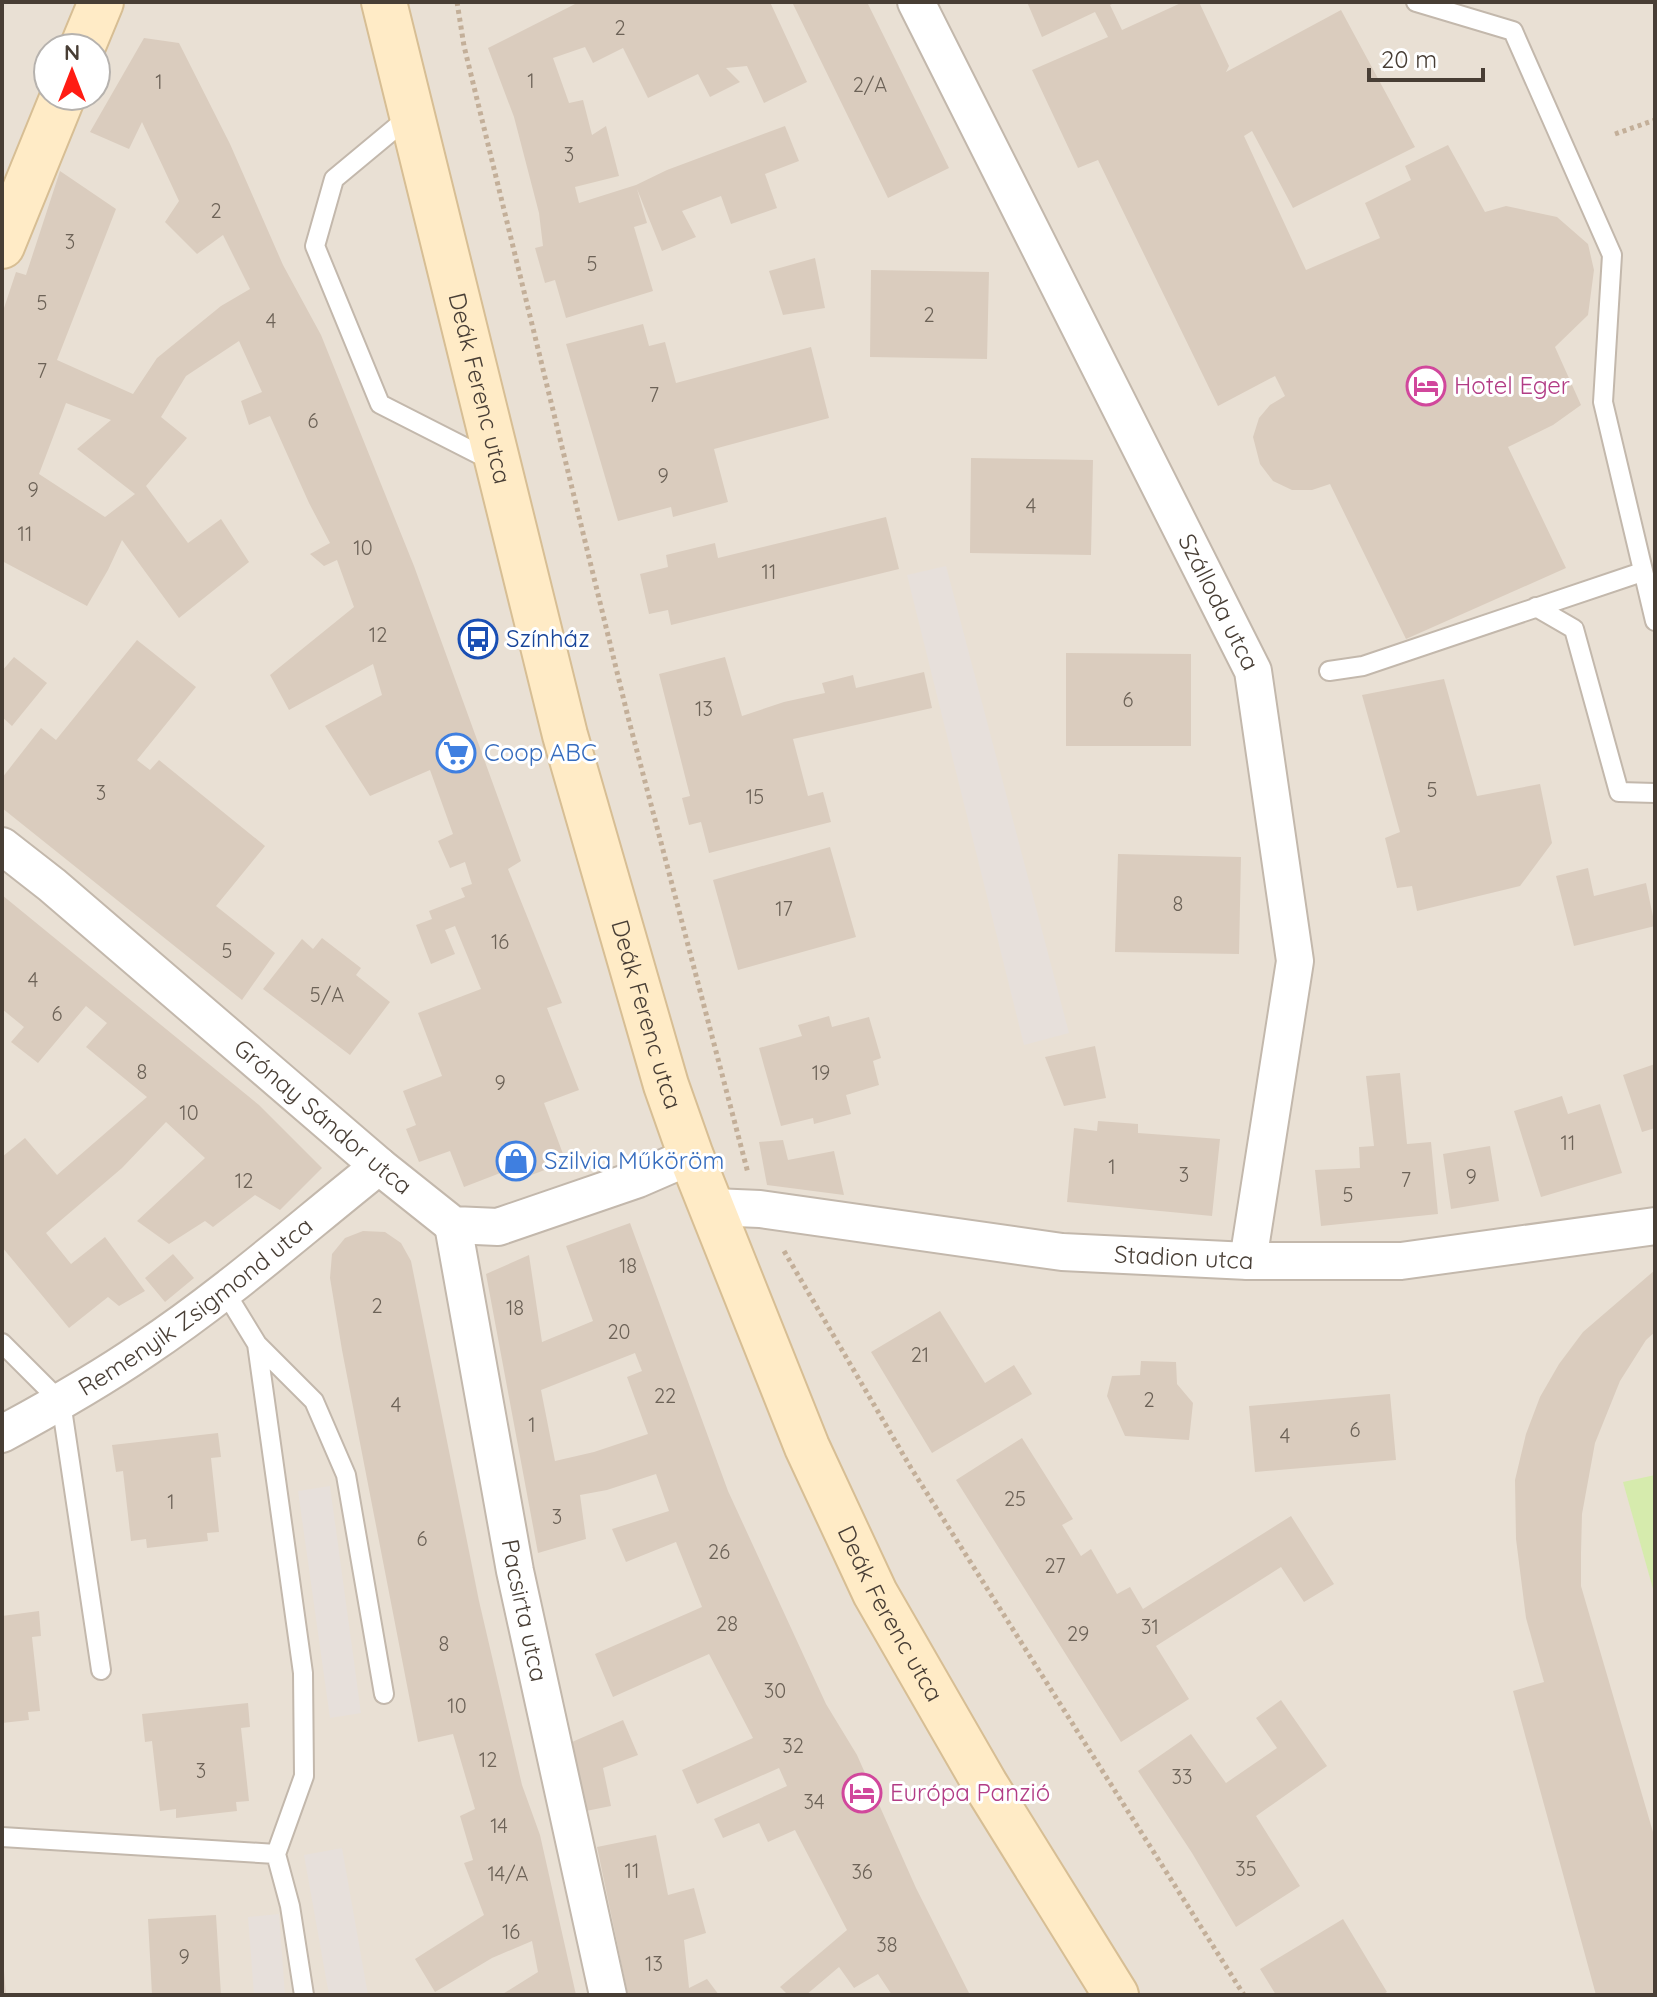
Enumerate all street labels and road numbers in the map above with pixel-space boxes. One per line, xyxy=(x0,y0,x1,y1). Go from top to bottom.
street label: Deák Ferenc utca xyxy=(442,290,518,487)
street label: Szálloda utca xyxy=(1172,528,1266,675)
street label: Deák Ferenc utca xyxy=(605,916,689,1113)
street label: Grónay Sándor utca xyxy=(228,1032,418,1200)
street label: Remenyik Zsigmond utca xyxy=(72,1210,318,1402)
street label: Stadion utca xyxy=(1113,1239,1254,1275)
street label: Deák Ferenc utca xyxy=(832,1520,950,1707)
street label: Pacsirta utca xyxy=(496,1537,555,1684)

